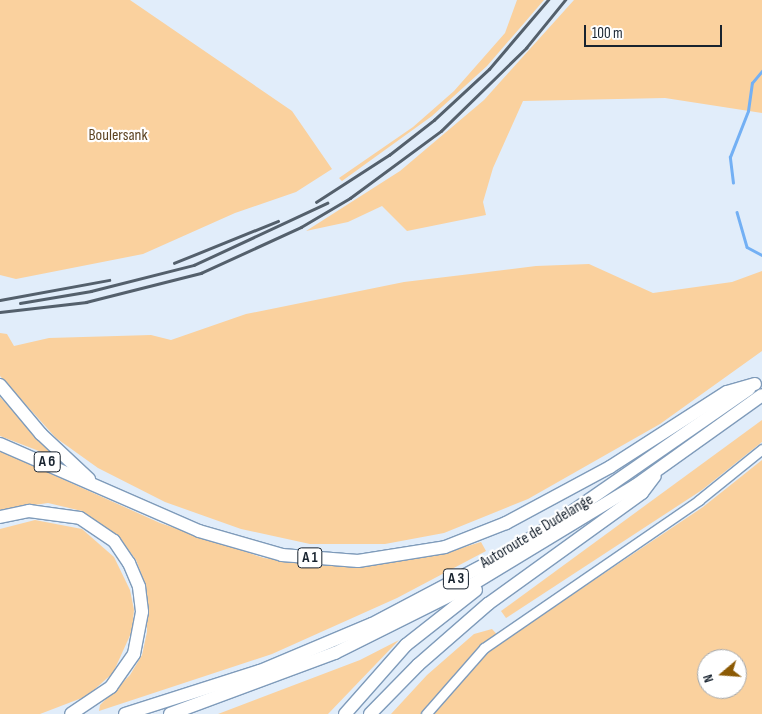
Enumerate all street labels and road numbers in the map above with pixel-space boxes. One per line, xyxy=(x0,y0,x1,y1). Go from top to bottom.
road number: A 6 xyxy=(33,450,61,474)
street label: Autoroute de Dudelange xyxy=(477,491,597,573)
road number: A 1 xyxy=(296,546,324,570)
road number: A 3 xyxy=(442,566,470,592)

